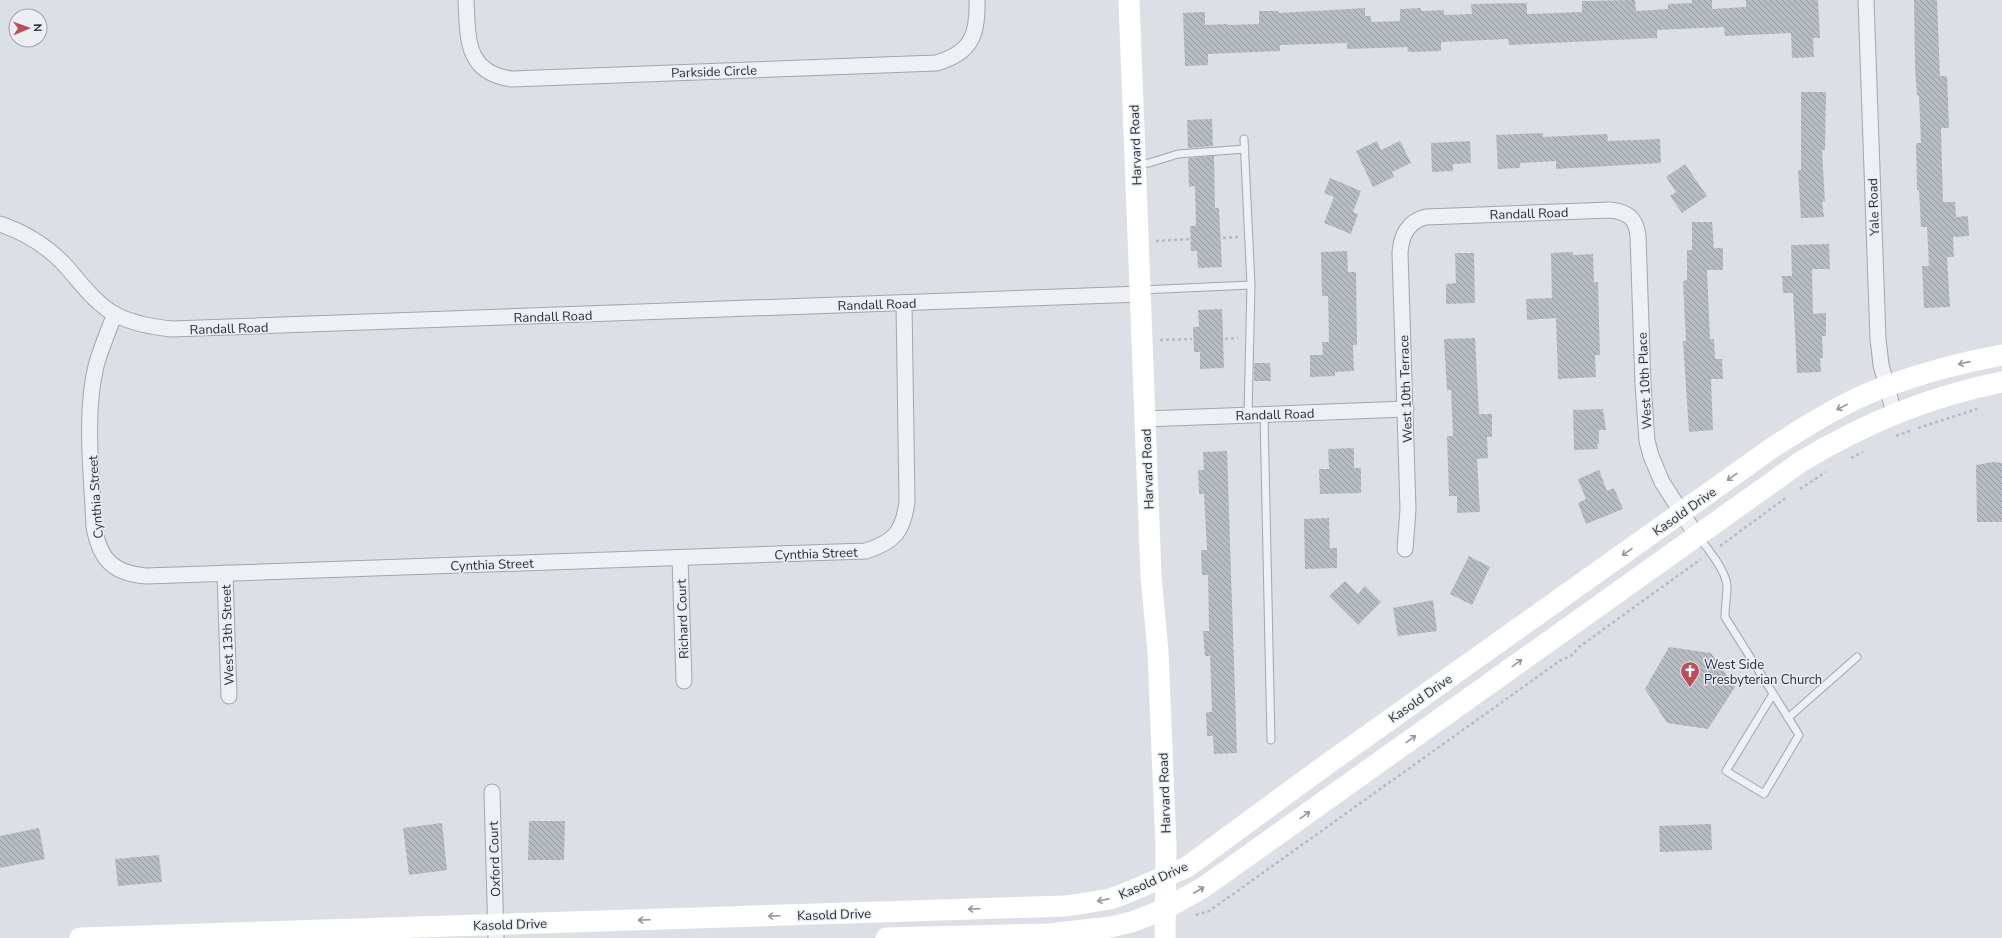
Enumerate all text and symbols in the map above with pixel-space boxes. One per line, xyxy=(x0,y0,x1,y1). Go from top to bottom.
north arrow xyxy=(8,8,48,48)
text: N xyxy=(30,23,45,32)
street label: Parkside Circle xyxy=(671,62,757,82)
street label: Harvard Road xyxy=(1126,104,1146,186)
street label: Yale Road xyxy=(1864,178,1884,237)
street label: Randall Road xyxy=(1489,204,1569,224)
street label: Randall Road xyxy=(837,295,917,315)
street label: Randall Road xyxy=(513,307,593,327)
street label: Randall Road xyxy=(189,319,269,339)
street label: West 10th Place xyxy=(1633,332,1657,430)
street label: West 10th Terrace xyxy=(1395,335,1417,443)
one-way arrow xyxy=(1958,359,1971,367)
one-way arrow xyxy=(1836,404,1848,411)
street label: Randall Road xyxy=(1235,405,1315,425)
street label: Harvard Road xyxy=(1138,428,1158,510)
street label: Cynthia Street xyxy=(84,454,108,539)
one-way arrow xyxy=(1727,472,1738,481)
street label: Kasold Drive xyxy=(1649,483,1720,540)
street label: Cynthia Street xyxy=(774,544,858,564)
one-way arrow xyxy=(1621,548,1632,556)
street label: Cynthia Street xyxy=(450,555,534,575)
street label: Richard Court xyxy=(673,578,693,659)
street label: West 13th Street xyxy=(217,584,239,686)
place label: West Side Presbyterian Church xyxy=(1704,656,1822,689)
one-way arrow xyxy=(1511,659,1522,667)
church icon: West Side Presbyterian Church xyxy=(1679,660,1701,688)
street label: Kasold Drive xyxy=(1385,670,1456,727)
one-way arrow xyxy=(1405,735,1416,743)
street label: Harvard Road xyxy=(1155,752,1175,834)
one-way arrow xyxy=(1300,811,1311,819)
street label: Oxford Court xyxy=(485,820,505,897)
street label: Kasold Drive xyxy=(1116,858,1191,904)
one-way arrow xyxy=(1193,885,1205,893)
one-way arrow xyxy=(1097,896,1110,904)
street label: Kasold Drive xyxy=(797,905,871,925)
one-way arrow xyxy=(968,905,981,913)
one-way arrow xyxy=(768,912,781,919)
street label: Kasold Drive xyxy=(473,915,547,935)
one-way arrow xyxy=(638,916,651,924)

